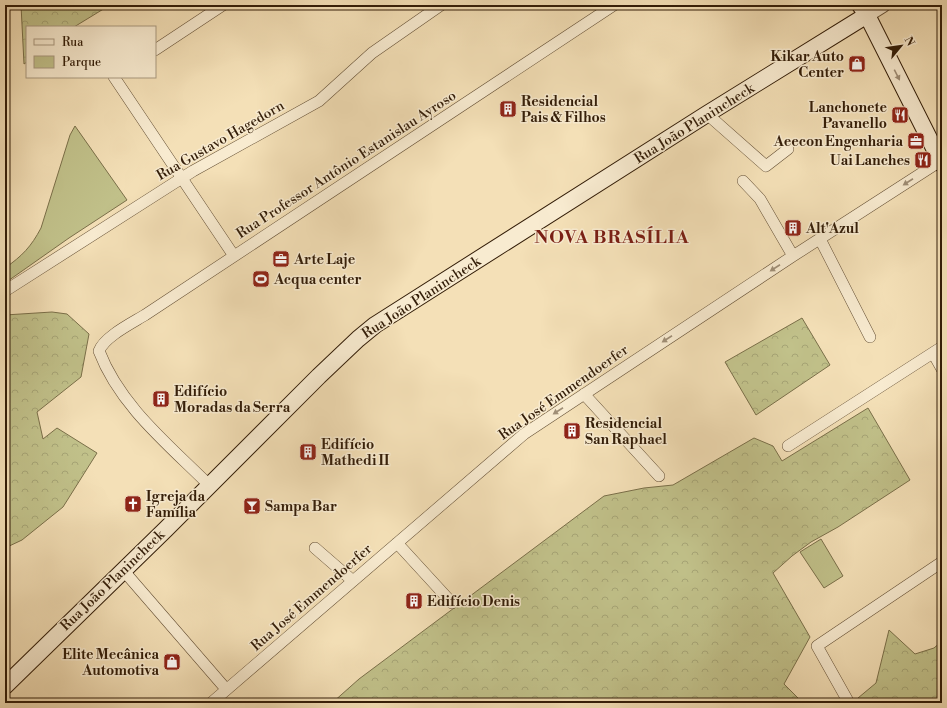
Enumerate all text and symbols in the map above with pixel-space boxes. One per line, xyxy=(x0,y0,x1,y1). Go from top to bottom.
legend xyxy=(26,26,156,78)
north arrow xyxy=(881,26,921,66)
text: N xyxy=(901,34,917,49)
text: Rua xyxy=(62,35,84,50)
place label: Kikar Auto Center xyxy=(771,48,844,82)
shop icon: Kikar Auto Center xyxy=(847,54,867,74)
text: Parque xyxy=(62,55,101,70)
one-way arrow xyxy=(894,69,901,81)
street label: Rua João Planincheck xyxy=(631,79,758,168)
street label: Rua Professor Antônio Estanislau Ayroso xyxy=(233,87,460,243)
place label: Residencial Pais & Filhos xyxy=(521,93,606,127)
street label: Rua Gustavo Hagedorn xyxy=(153,97,288,185)
building icon: Residencial Pais & Filhos xyxy=(498,99,518,119)
place label: Lanchonete Pavanello xyxy=(809,99,887,133)
restaurant icon: Lanchonete Pavanello xyxy=(890,105,910,125)
office icon: Aeecon Engenharia xyxy=(906,131,926,151)
place label: Aeecon Engenharia xyxy=(773,133,903,151)
restaurant icon: Uai Lanches xyxy=(913,150,933,170)
place label: Uai Lanches xyxy=(830,152,910,170)
one-way arrow xyxy=(903,178,913,186)
building icon: Alt'Azul xyxy=(783,218,803,238)
place label: Alt'Azul xyxy=(805,220,859,238)
district label: NOVA BRASÍLIA xyxy=(534,226,690,249)
office icon: Arte Laje xyxy=(271,249,291,269)
place label: Arte Laje xyxy=(293,251,356,269)
street label: Rua João Planincheck xyxy=(359,252,485,343)
one-way arrow xyxy=(770,264,780,272)
sports icon: Acqua center xyxy=(251,269,271,289)
place label: Acqua center xyxy=(273,271,362,289)
one-way arrow xyxy=(661,336,673,343)
street label: Rua José Emmendoerfer xyxy=(495,341,632,444)
place label: Edifício Moradas da Serra xyxy=(174,383,291,417)
building icon: Edifício Moradas da Serra xyxy=(151,389,171,409)
one-way arrow xyxy=(553,407,563,415)
place label: Residencial San Raphael xyxy=(585,415,667,449)
building icon: Residencial San Raphael xyxy=(562,421,582,441)
place label: Edifício Mathedi II xyxy=(321,436,390,470)
building icon: Edifício Mathedi II xyxy=(298,442,318,462)
place label: Igreja da Família xyxy=(146,488,206,522)
church icon: Igreja da Família xyxy=(123,494,143,514)
bar icon: Sampa Bar xyxy=(242,496,262,516)
place label: Sampa Bar xyxy=(265,498,337,516)
street label: Rua João Planincheck xyxy=(57,526,169,635)
street label: Rua José Emmendoerfer xyxy=(247,540,376,655)
building icon: Edifício Denis xyxy=(404,591,424,611)
place label: Edifício Denis xyxy=(427,593,520,611)
place label: Elite Mecânica Automotiva xyxy=(62,646,159,680)
shop icon: Elite Mecânica Automotiva xyxy=(162,652,182,672)

